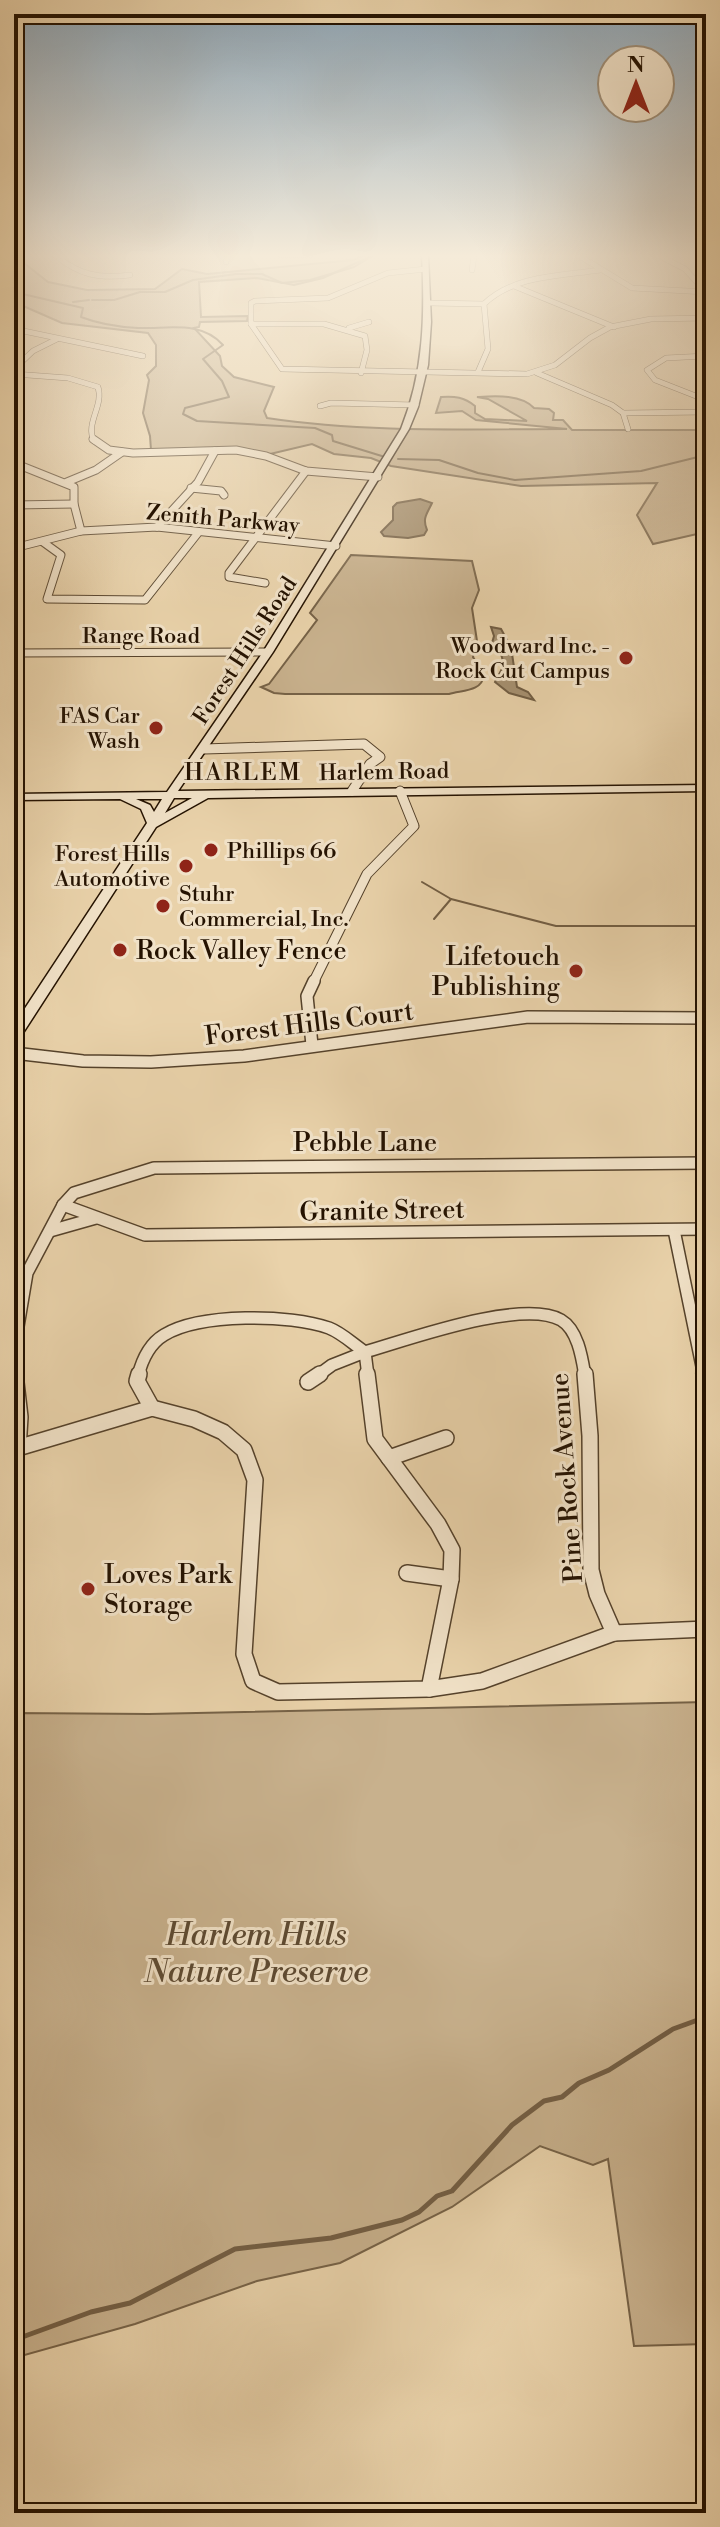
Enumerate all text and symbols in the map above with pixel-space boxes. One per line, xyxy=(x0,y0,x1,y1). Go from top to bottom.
north arrow xyxy=(596,44,676,124)
text: N xyxy=(627,52,645,79)
street label: Zenith Parkway xyxy=(145,499,301,540)
street label: Forest Hills Road xyxy=(187,571,303,730)
street label: Range Road xyxy=(82,623,200,650)
place label: Woodward Inc. - Rock Cut Campus xyxy=(435,633,610,685)
marker: Woodward Inc. - Rock Cut Campus xyxy=(617,649,635,667)
place label: FAS Car Wash xyxy=(59,703,140,755)
marker: FAS Car Wash xyxy=(147,719,165,737)
district label: HARLEM xyxy=(184,758,302,788)
street label: Harlem Road xyxy=(319,758,450,787)
place label: Phillips 66 xyxy=(227,838,336,865)
place label: Forest Hills Automotive xyxy=(53,841,170,893)
marker: Phillips 66 xyxy=(202,841,220,859)
marker: Forest Hills Automotive xyxy=(177,857,195,875)
place label: Stuhr Commercial, Inc. xyxy=(179,881,349,933)
marker: Stuhr Commercial, Inc. xyxy=(154,897,172,915)
place label: Rock Valley Fence xyxy=(136,935,347,967)
marker: Rock Valley Fence xyxy=(111,941,129,959)
place label: Lifetouch Publishing xyxy=(432,941,561,1003)
marker: Lifetouch Publishing xyxy=(567,962,585,980)
street label: Forest Hills Court xyxy=(203,995,415,1053)
street label: Pebble Lane xyxy=(293,1127,437,1159)
street label: Granite Street xyxy=(299,1194,465,1228)
street label: Pine Rock Avenue xyxy=(544,1372,590,1584)
place label: Loves Park Storage xyxy=(104,1559,233,1621)
marker: Loves Park Storage xyxy=(79,1580,97,1598)
park label: Harlem Hills Nature Preserve xyxy=(143,1915,368,1992)

